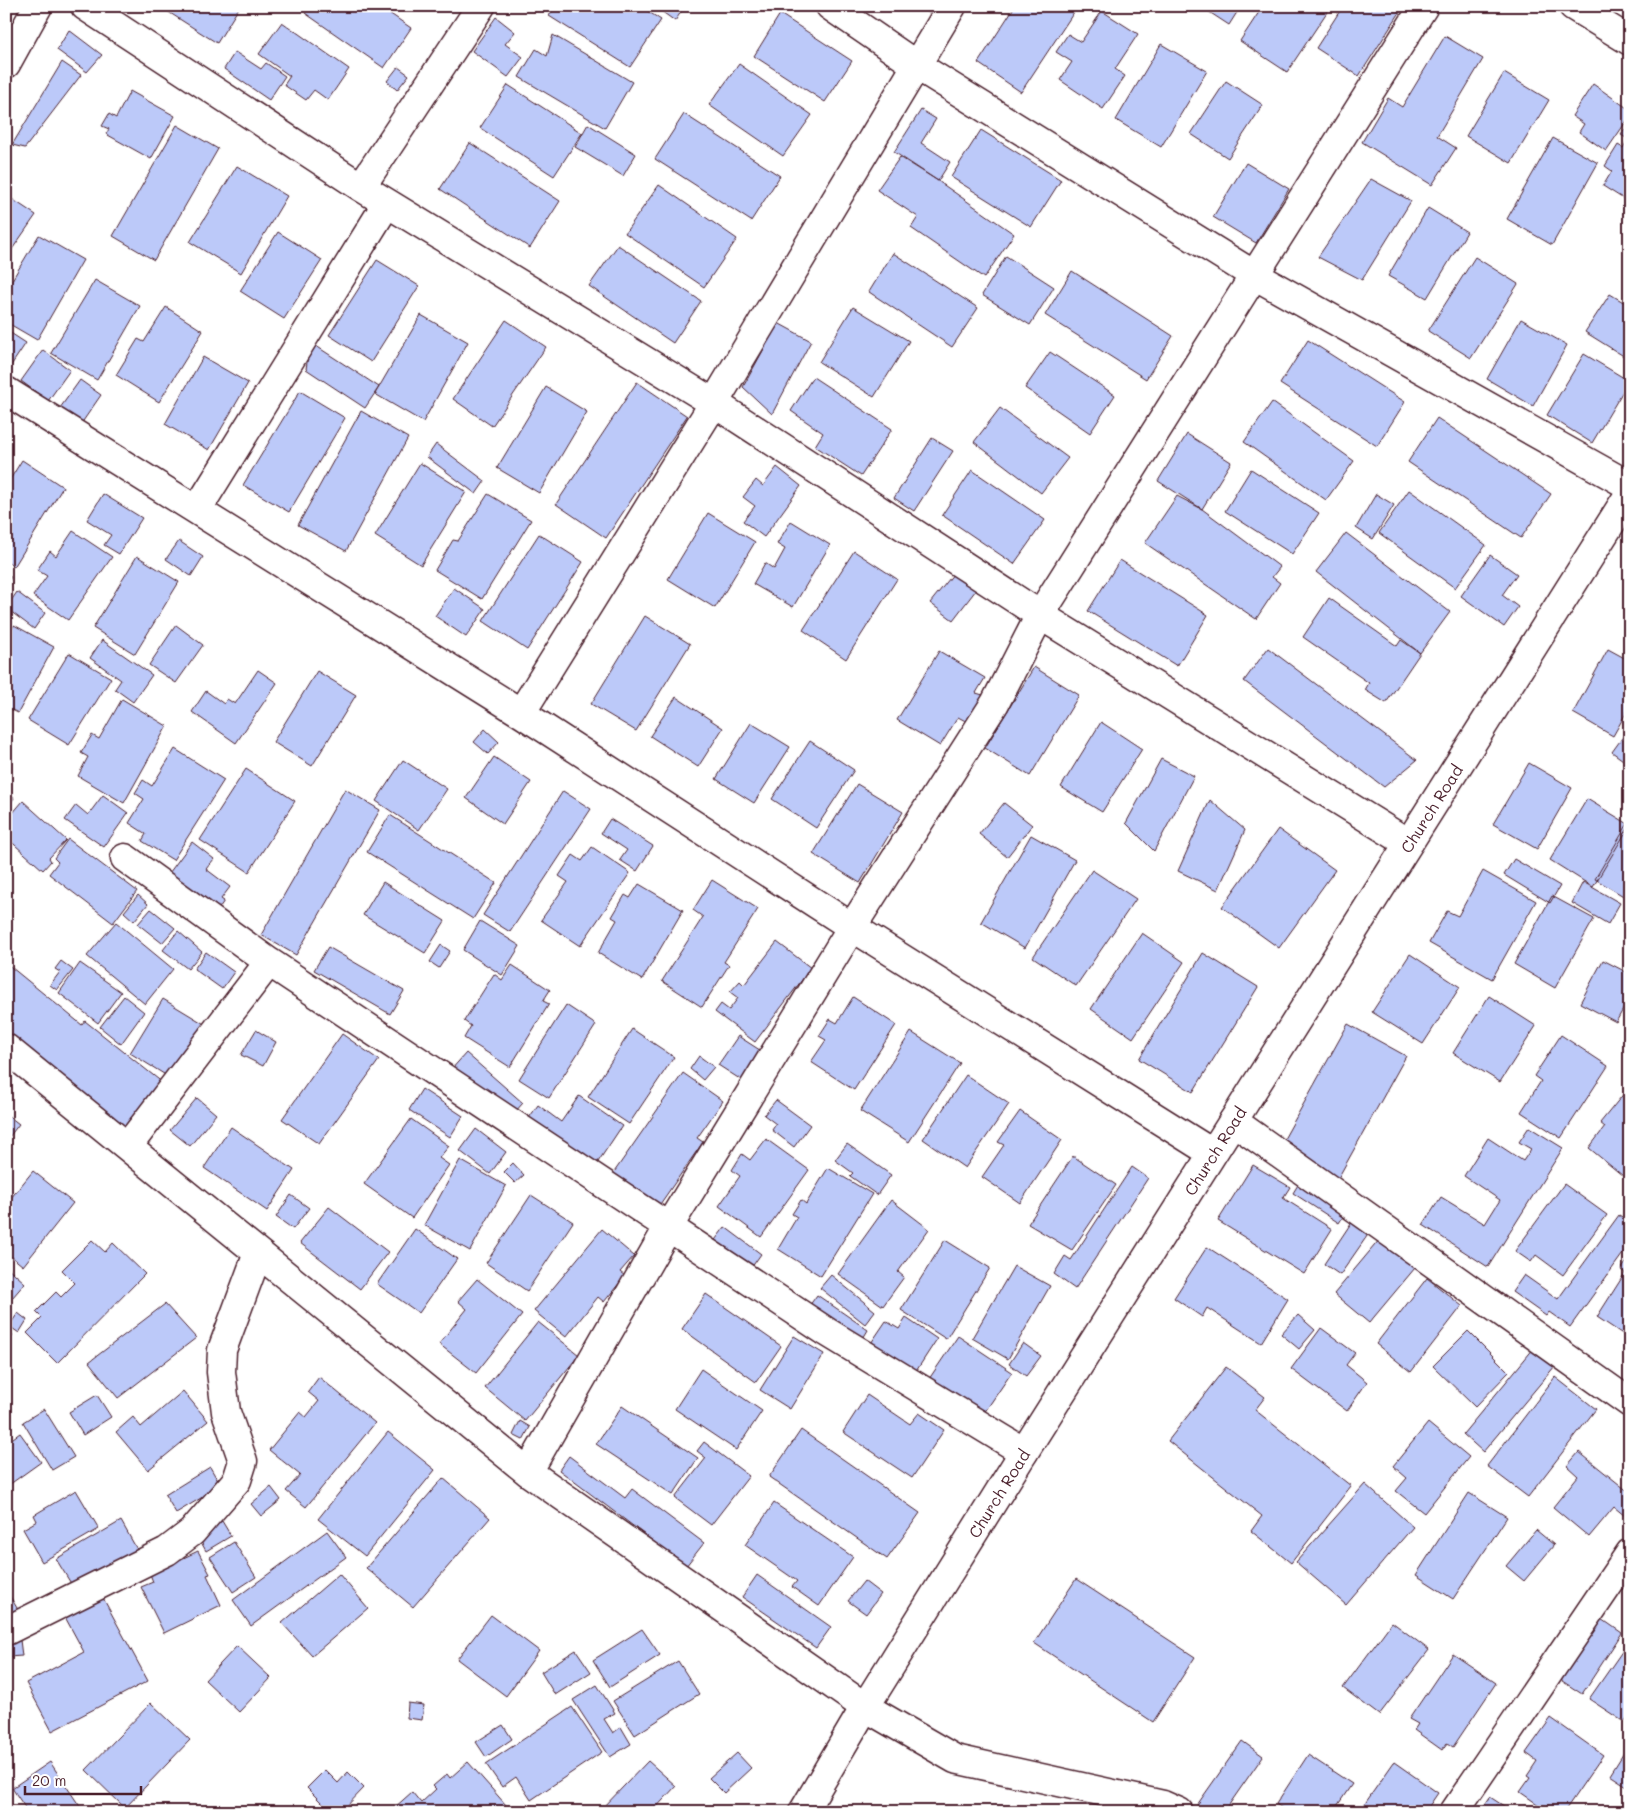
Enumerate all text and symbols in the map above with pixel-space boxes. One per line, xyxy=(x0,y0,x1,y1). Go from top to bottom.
street label: Church Road xyxy=(1395,760,1467,856)
street label: Church Road xyxy=(1179,1102,1250,1199)
street label: Church Road xyxy=(963,1445,1034,1541)
scale bar xyxy=(25,1763,141,1795)
text: 20 m xyxy=(32,1770,66,1790)

